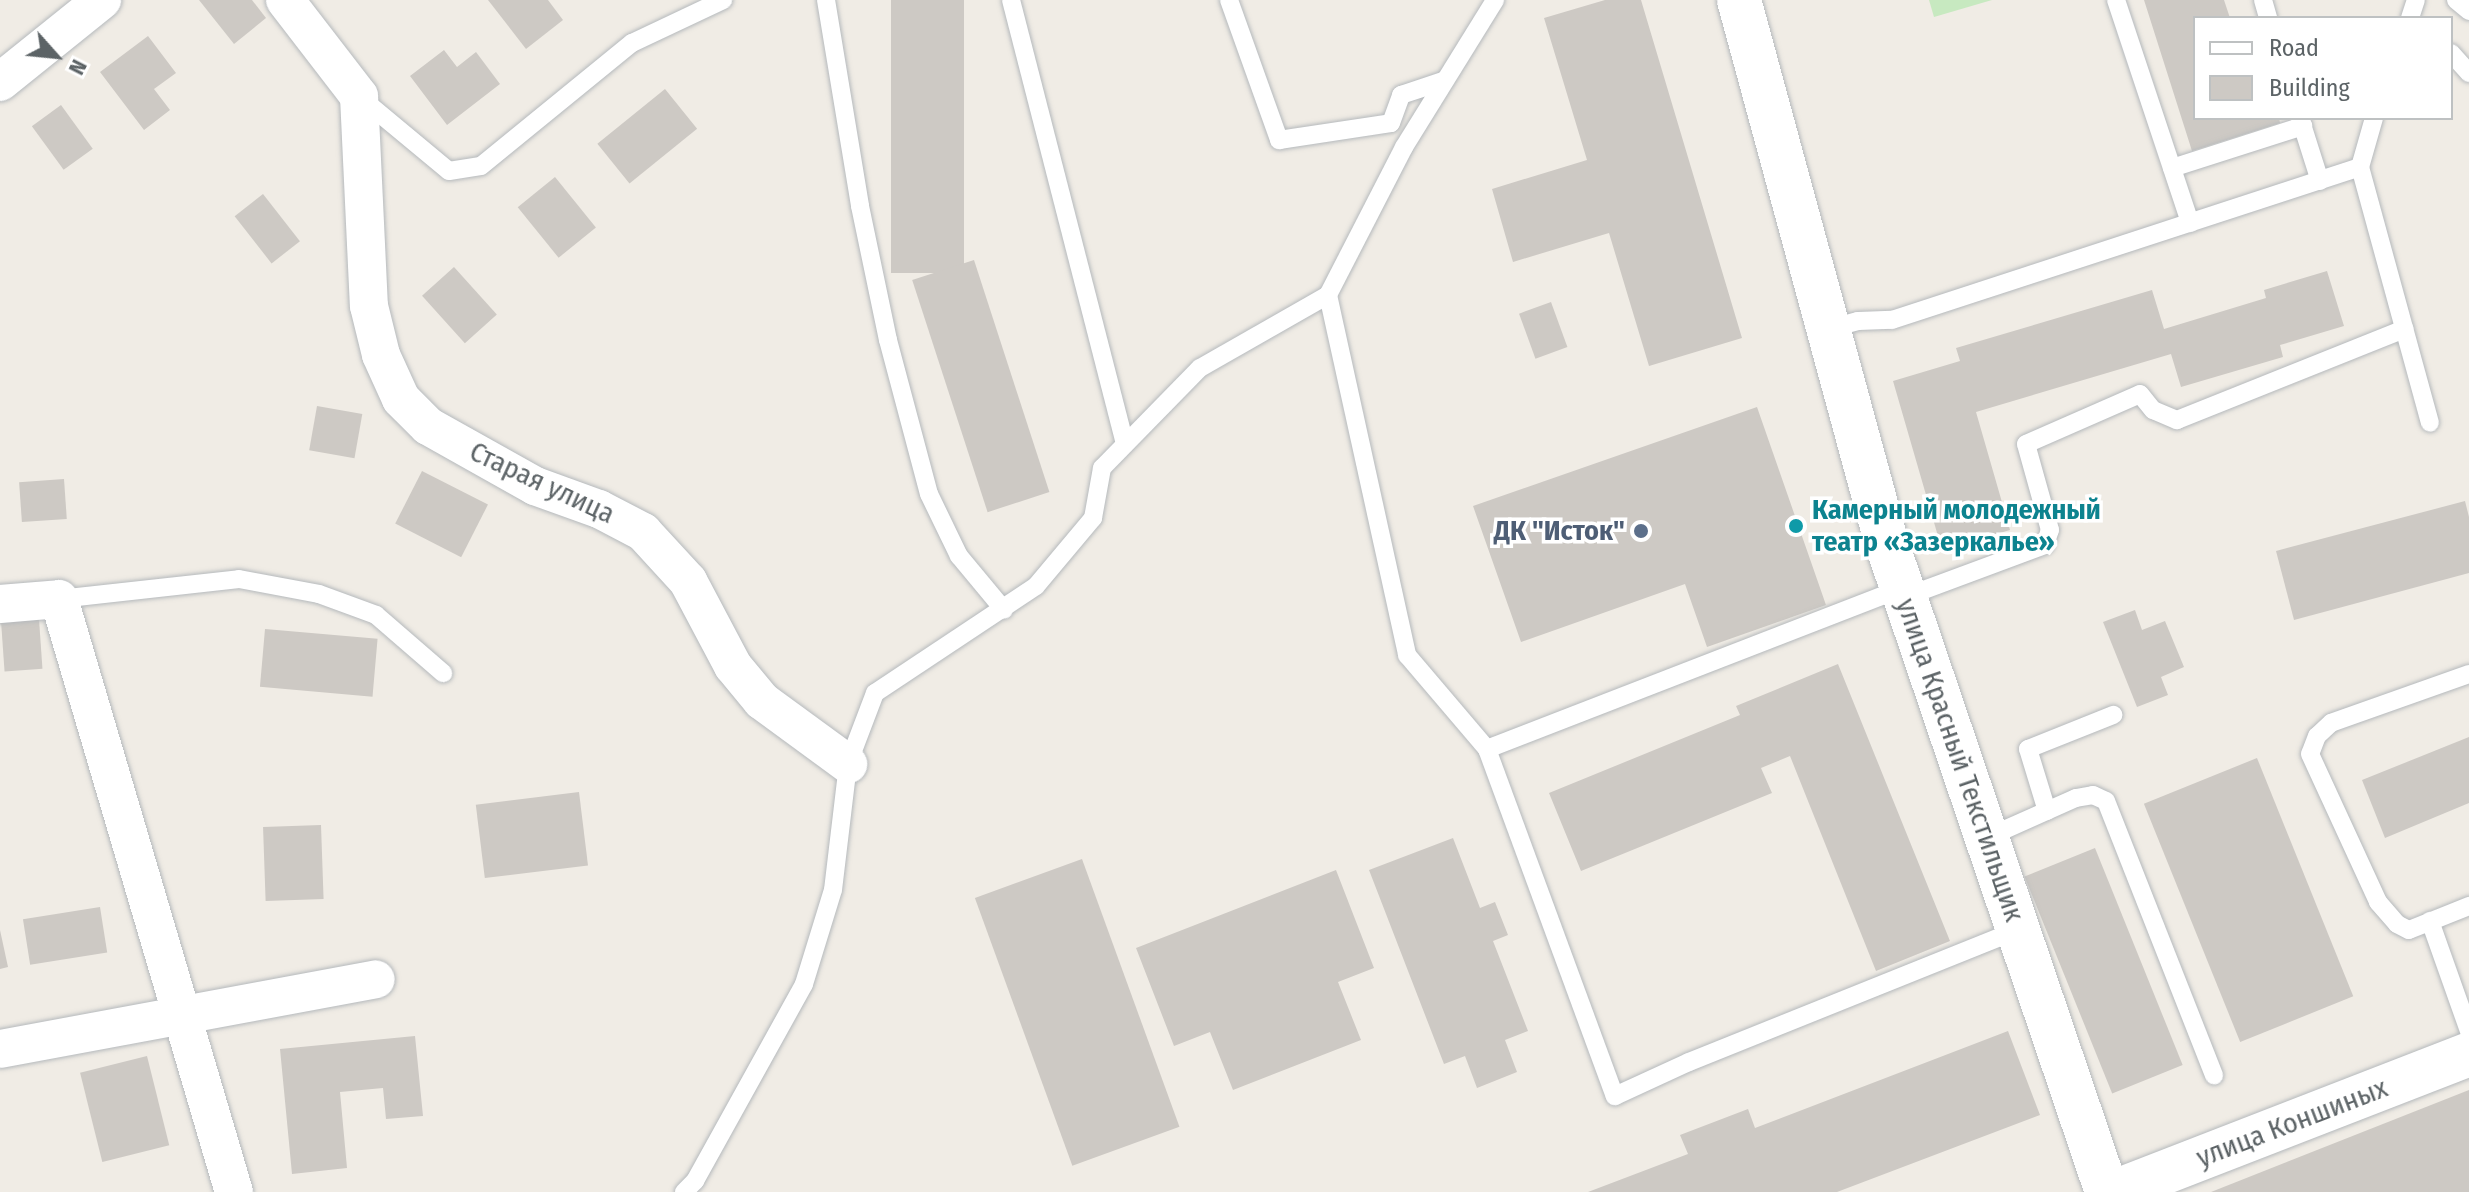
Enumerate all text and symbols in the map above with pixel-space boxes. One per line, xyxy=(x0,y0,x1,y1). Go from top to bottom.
north arrow xyxy=(16,16,96,96)
legend xyxy=(2193,16,2453,120)
text: Road xyxy=(2269,34,2319,62)
text: N xyxy=(63,55,93,79)
text: Building xyxy=(2269,74,2350,102)
street label: Старая улица xyxy=(464,435,620,531)
place label: Камерный молодежный театр «Зазеркалье» xyxy=(1812,493,2101,559)
place label: ДК "Исток" xyxy=(1494,514,1625,548)
marker: Камерный молодежный театр «Зазеркалье» xyxy=(1787,517,1805,535)
marker: ДК "Исток" xyxy=(1632,522,1650,540)
street label: улица Красный Текстильщик xyxy=(1889,594,2031,926)
street label: улица Коншиных xyxy=(2192,1071,2392,1175)

